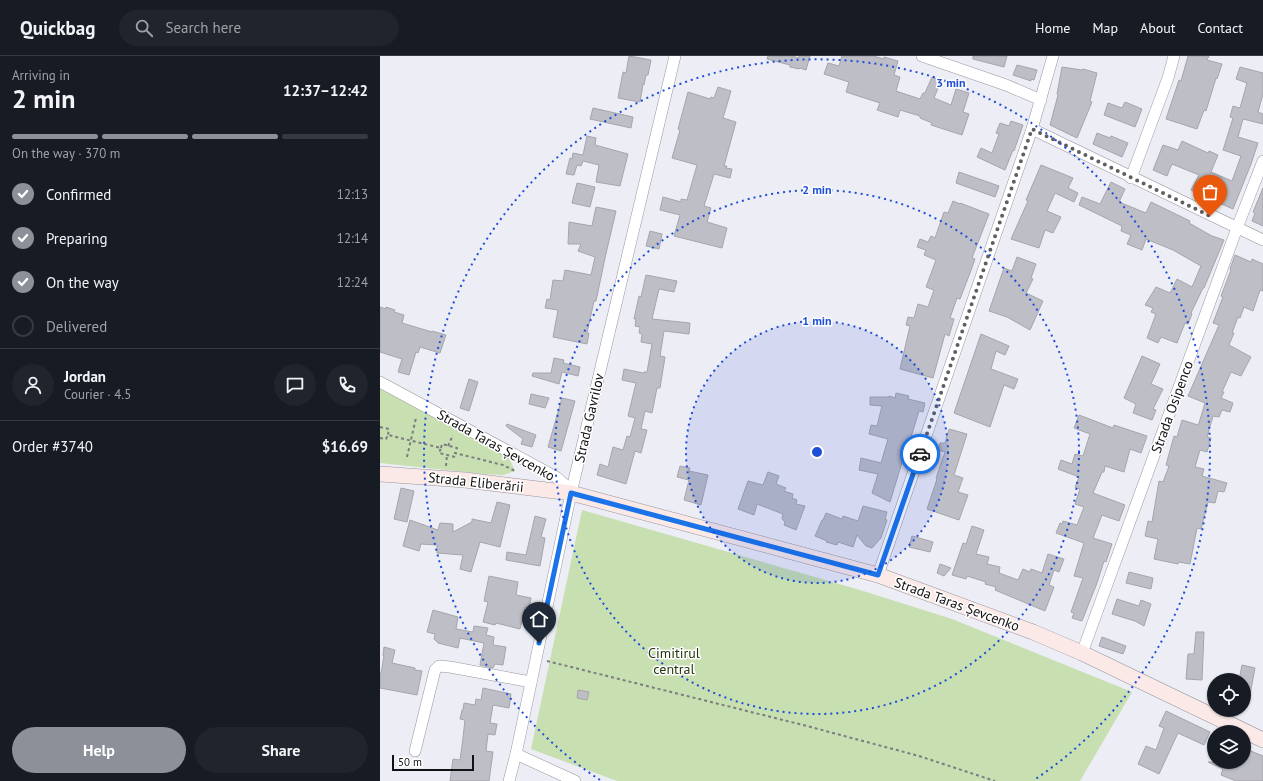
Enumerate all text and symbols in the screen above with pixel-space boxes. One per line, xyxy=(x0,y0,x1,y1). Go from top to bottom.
search box xyxy=(119,10,399,46)
text: Quickbag xyxy=(20,16,95,40)
icon: search xyxy=(133,17,155,39)
text: Search here xyxy=(165,18,241,37)
text: Home xyxy=(1035,19,1070,37)
text: Map xyxy=(1092,19,1118,37)
text: About xyxy=(1140,19,1176,37)
text: Contact xyxy=(1198,19,1243,37)
text: Arriving in xyxy=(12,67,70,84)
text: 3 min xyxy=(936,75,966,90)
text: 12:37–12:42 xyxy=(283,81,368,100)
text: 2 min xyxy=(12,82,75,115)
text: On the way · 370 m xyxy=(12,145,120,162)
pin xyxy=(1193,175,1227,216)
icon: bag xyxy=(1199,181,1221,203)
text: 2 min xyxy=(802,182,832,197)
icon: check xyxy=(12,183,34,205)
text: Confirmed xyxy=(46,185,111,204)
text: 12:13 xyxy=(337,186,368,203)
icon: check xyxy=(12,227,34,249)
text: Preparing xyxy=(46,229,108,248)
text: 12:14 xyxy=(337,230,368,247)
icon: check xyxy=(12,271,34,293)
text: On the way xyxy=(46,273,119,292)
text: 12:24 xyxy=(337,274,368,291)
text: 1 min xyxy=(802,313,832,328)
text: Delivered xyxy=(46,317,107,336)
street label: Strada Osipenco xyxy=(1147,358,1197,456)
button: person xyxy=(12,364,54,406)
button: chat xyxy=(274,364,316,406)
button: phone xyxy=(326,364,368,406)
text: Jordan xyxy=(64,367,106,386)
street label: Strada Gavrilov xyxy=(570,371,608,464)
text: Courier · 4.5 xyxy=(64,386,131,403)
street label: Strada Taras Șevcenko xyxy=(434,405,558,485)
courier xyxy=(900,434,940,474)
text: Order #3740 xyxy=(12,437,93,456)
text: $16.69 xyxy=(322,437,368,456)
icon: car xyxy=(909,443,931,465)
centre of rings xyxy=(810,445,824,459)
street label: Strada Eliberării xyxy=(427,468,525,496)
street label: Strada Taras Șevcenko xyxy=(892,573,1022,635)
pin xyxy=(522,602,556,643)
icon: home xyxy=(528,608,550,630)
park label: Cimitirul central xyxy=(648,644,700,678)
map controls xyxy=(1207,673,1251,769)
button: locate xyxy=(1207,673,1251,717)
button: layers xyxy=(1207,725,1251,769)
button: Help xyxy=(12,727,186,773)
button: Share xyxy=(194,727,368,773)
scale bar xyxy=(392,753,474,772)
text: 50 m xyxy=(398,755,422,769)

